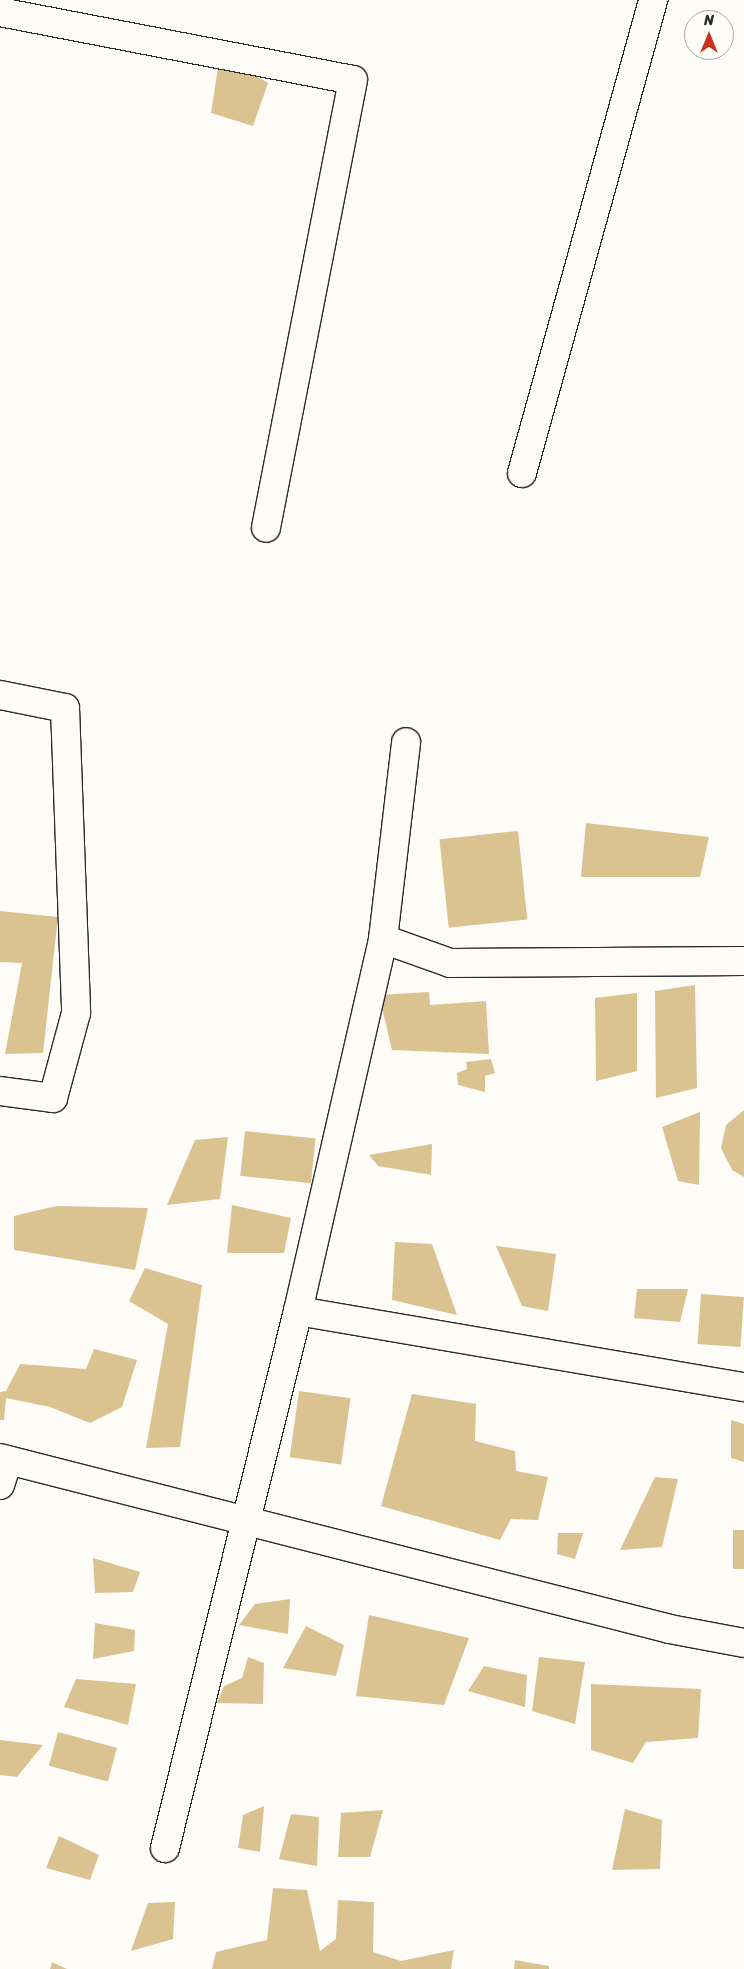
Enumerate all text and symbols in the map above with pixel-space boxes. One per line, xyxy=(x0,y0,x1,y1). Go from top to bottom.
text: N xyxy=(704,8,714,33)
north arrow xyxy=(684,10,734,60)

